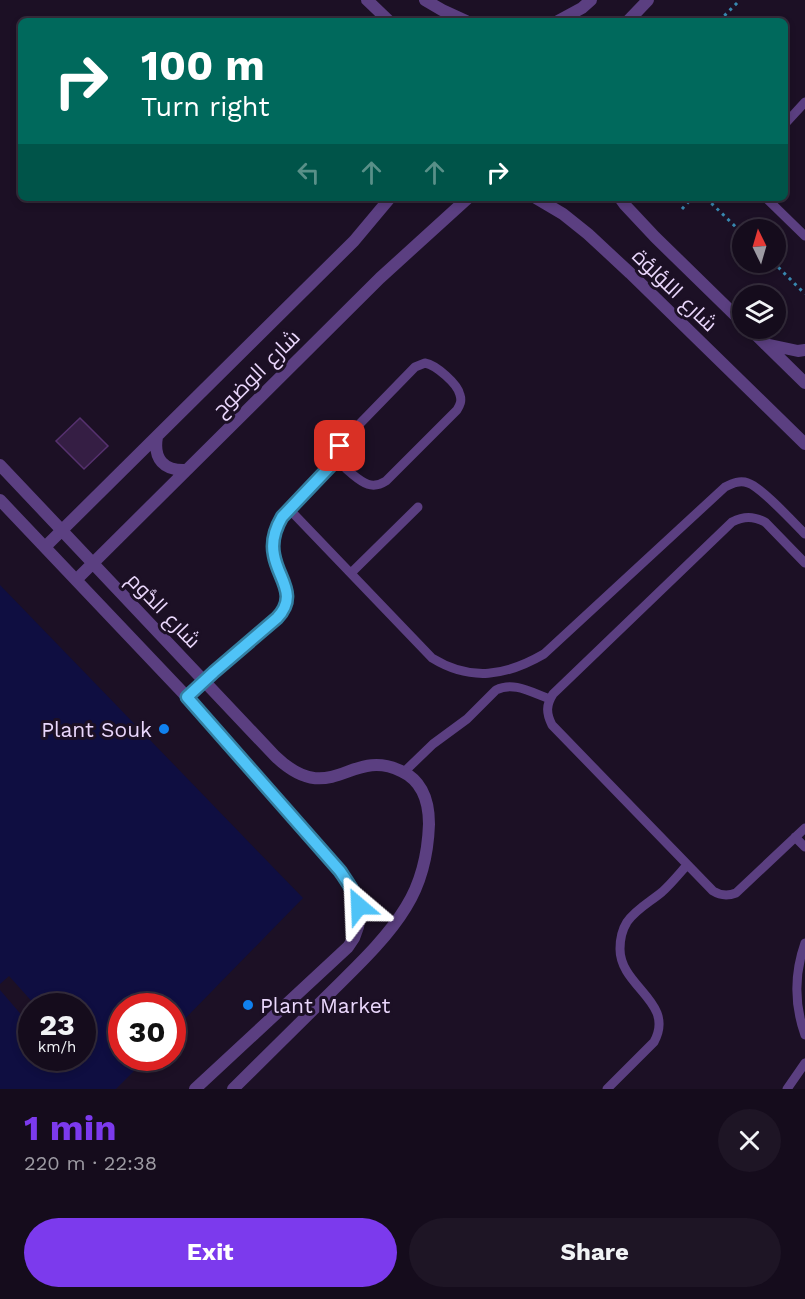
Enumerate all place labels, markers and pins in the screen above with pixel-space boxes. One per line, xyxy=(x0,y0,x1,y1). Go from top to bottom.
pin xyxy=(314,420,365,471)
place label: Plant Souk xyxy=(41,717,152,742)
marker: Plant Souk xyxy=(157,722,171,736)
place label: Plant Market xyxy=(260,993,391,1018)
marker: Plant Market xyxy=(241,998,255,1012)

